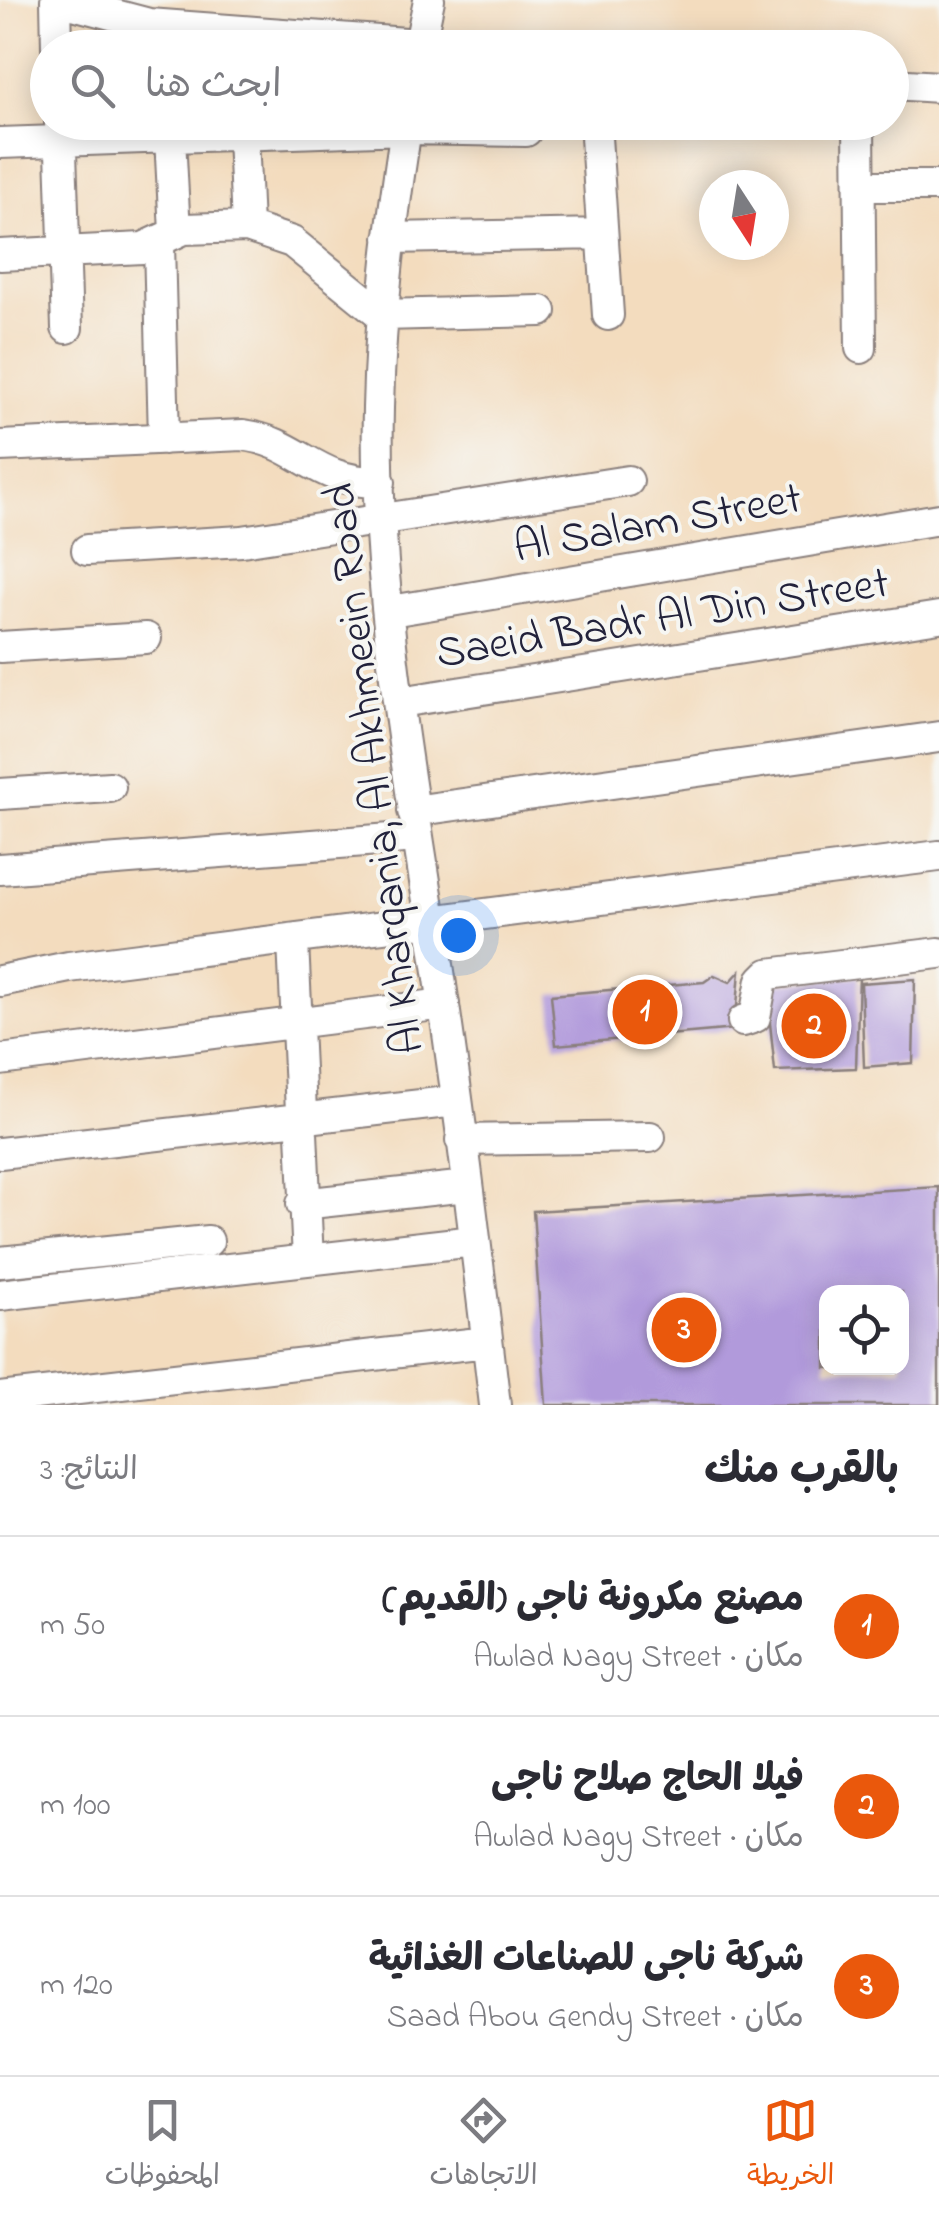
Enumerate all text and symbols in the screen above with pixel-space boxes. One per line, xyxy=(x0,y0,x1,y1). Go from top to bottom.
search box xyxy=(30,30,909,140)
icon: search xyxy=(65,58,120,113)
text: ابحث هنا xyxy=(145,59,282,115)
north arrow xyxy=(699,170,789,260)
street label: Al Salam Street xyxy=(509,467,807,583)
street label: Al Kharqania, Al Akhmeein Road xyxy=(308,479,444,1058)
street label: Saeid Badr Al Din Street xyxy=(432,552,894,688)
your location xyxy=(433,910,484,961)
pin: 1 xyxy=(612,974,678,1050)
pin: 2 xyxy=(782,988,846,1064)
map controls xyxy=(819,1285,909,1375)
button: locate xyxy=(819,1285,909,1375)
pin: 3 xyxy=(652,1292,716,1368)
text: بالقرب منك xyxy=(704,1441,899,1502)
text: النتائج: 3 xyxy=(40,1448,138,1495)
text: مصنع مكرونة ناجى (القديم) xyxy=(382,1573,804,1629)
text: 50 m xyxy=(40,1603,105,1650)
text: 1 xyxy=(861,1603,872,1650)
text: مكان · Awlad Nagy Street xyxy=(473,1635,804,1682)
text: فيلا الحاج صلاح ناجى xyxy=(491,1753,804,1809)
text: 100 m xyxy=(40,1783,111,1830)
text: 2 xyxy=(859,1783,874,1830)
text: مكان · Awlad Nagy Street xyxy=(473,1815,804,1862)
text: شركة ناجى للصناعات الغذائية xyxy=(368,1933,804,1989)
text: 120 m xyxy=(40,1963,113,2010)
text: 3 xyxy=(860,1963,873,2010)
text: مكان · Saad Abou Gendy Street xyxy=(387,1995,804,2042)
tab: المحفوظات xyxy=(105,2093,220,2199)
tab: الاتجاهات xyxy=(429,2093,538,2199)
tab: الخريطة xyxy=(747,2093,834,2199)

